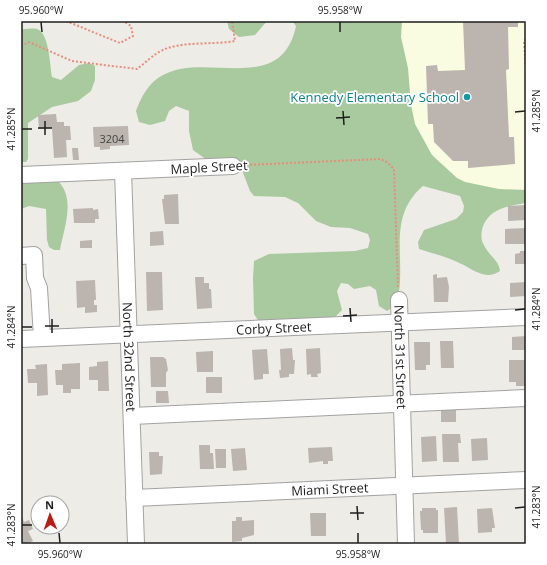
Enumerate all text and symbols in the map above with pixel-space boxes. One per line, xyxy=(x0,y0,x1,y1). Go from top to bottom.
text: 95.960°W xyxy=(19,3,64,17)
text: 95.958°W xyxy=(318,3,363,17)
place label: Kennedy Elementary School xyxy=(290,88,459,106)
text: 41.285°N xyxy=(529,89,543,133)
marker: Kennedy Elementary School xyxy=(462,92,472,102)
text: 41.285°N xyxy=(4,107,18,151)
house number: 3204 xyxy=(99,131,125,146)
street label: Maple Street xyxy=(170,156,248,178)
text: 41.284°N xyxy=(529,287,543,331)
street label: North 32nd Street xyxy=(119,302,140,412)
text: 41.284°N xyxy=(4,305,18,349)
street label: North 31st Street xyxy=(390,305,411,410)
street label: Corby Street xyxy=(236,317,312,339)
street label: Miami Street xyxy=(291,478,369,500)
text: 41.283°N xyxy=(529,485,543,529)
north arrow xyxy=(30,495,70,535)
text: N xyxy=(45,497,54,512)
text: 41.283°N xyxy=(4,503,18,547)
text: 95.960°W xyxy=(38,547,83,561)
text: 95.958°W xyxy=(336,547,381,561)

